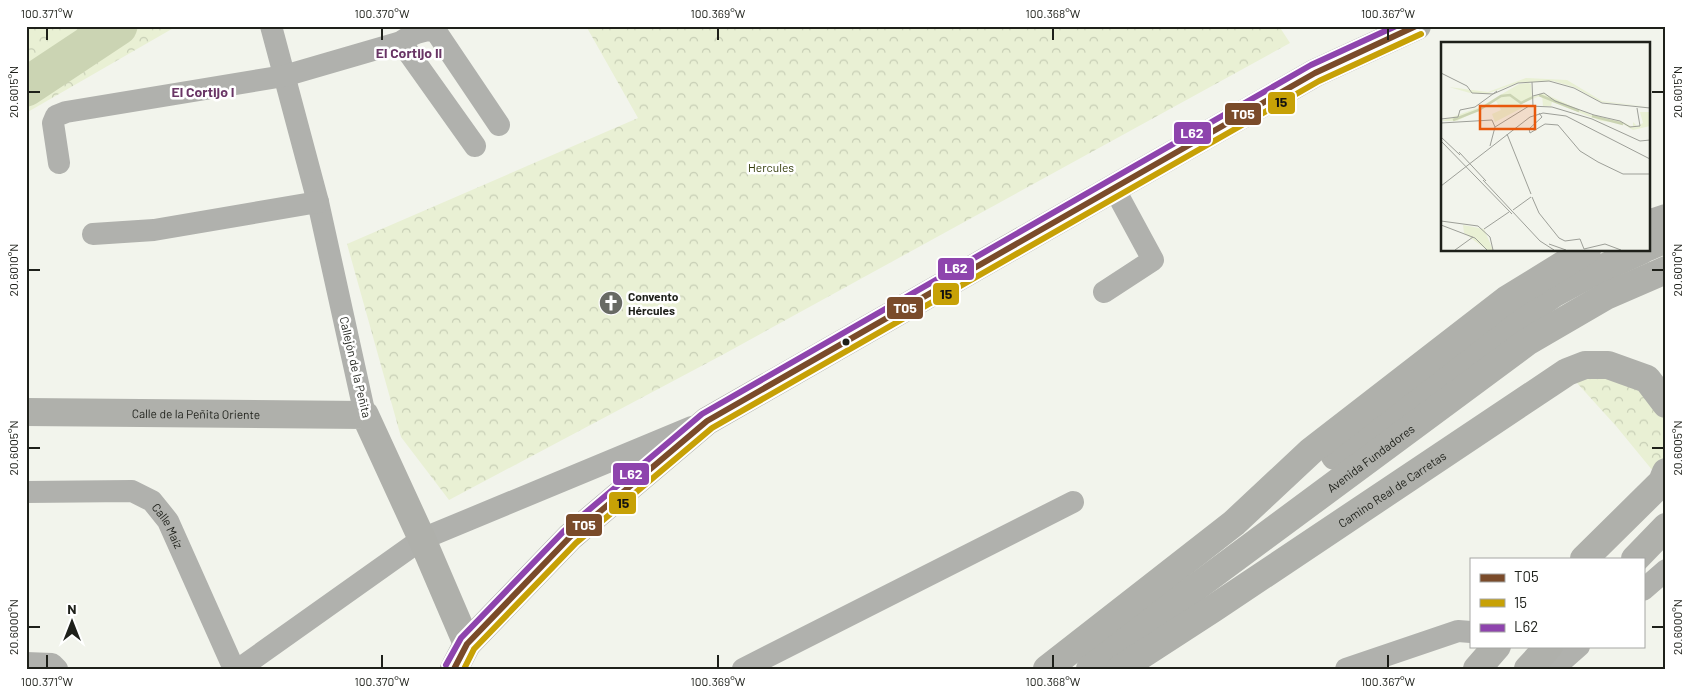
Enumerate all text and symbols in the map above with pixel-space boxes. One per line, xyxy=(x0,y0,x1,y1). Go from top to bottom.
text: 100.371°W xyxy=(21,6,74,20)
text: 100.370°W xyxy=(355,6,410,20)
text: 100.369°W xyxy=(691,6,746,20)
text: 100.368°W xyxy=(1026,6,1081,20)
text: 100.367°W xyxy=(1361,6,1416,20)
inset map xyxy=(1441,42,1650,251)
district label: El Cortijo II xyxy=(376,44,442,61)
text: 20.6015°N xyxy=(6,66,20,118)
text: 20.6015°N xyxy=(1670,66,1684,118)
district label: El Cortijo I xyxy=(172,83,234,100)
line badge: 15 xyxy=(1267,91,1296,115)
text: 15 xyxy=(1275,93,1288,110)
line badge: T05 xyxy=(1224,102,1262,126)
text: T05 xyxy=(1231,105,1255,122)
line badge: L62 xyxy=(1173,121,1212,145)
text: L62 xyxy=(1180,124,1204,141)
park label: Hercules xyxy=(748,160,794,174)
text: 20.6010°N xyxy=(6,244,20,296)
text: 20.6010°N xyxy=(1670,244,1684,296)
line badge: L62 xyxy=(937,257,975,281)
text: L62 xyxy=(944,259,968,276)
line badge: 15 xyxy=(932,282,960,306)
text: 15 xyxy=(940,285,953,302)
place label: Convento Hércules xyxy=(628,289,679,317)
church icon: Convento Hércules xyxy=(598,290,624,316)
line badge: T05 xyxy=(886,296,924,320)
text: T05 xyxy=(893,299,917,316)
street label: Callejón de la Peñita xyxy=(338,315,374,419)
unlabelled marker xyxy=(841,337,851,347)
street label: Calle de la Peñita Oriente xyxy=(132,406,260,421)
text: 20.6005°N xyxy=(6,420,20,476)
text: 20.6005°N xyxy=(1670,420,1684,476)
street label: Avenida Fundadores xyxy=(1324,421,1417,495)
street label: Camino Real de Carretas xyxy=(1335,448,1449,530)
line badge: L62 xyxy=(612,462,650,486)
text: L62 xyxy=(619,465,643,482)
line badge: 15 xyxy=(608,491,637,515)
text: 15 xyxy=(617,494,630,511)
street label: Calle Maíz xyxy=(149,500,186,550)
line badge: T05 xyxy=(565,513,603,537)
text: T05 xyxy=(572,516,596,533)
legend xyxy=(1470,558,1644,648)
text: T05 xyxy=(1514,567,1539,585)
text: 15 xyxy=(1514,593,1527,611)
north arrow xyxy=(48,598,98,648)
text: 20.6000°N xyxy=(6,599,20,655)
text: 20.6000°N xyxy=(1670,599,1684,655)
text: N xyxy=(67,600,77,617)
text: L62 xyxy=(1514,617,1538,635)
text: 100.371°W xyxy=(21,674,74,688)
text: 100.370°W xyxy=(355,674,410,688)
text: 100.369°W xyxy=(691,674,746,688)
text: 100.368°W xyxy=(1026,674,1081,688)
text: 100.367°W xyxy=(1361,674,1416,688)

